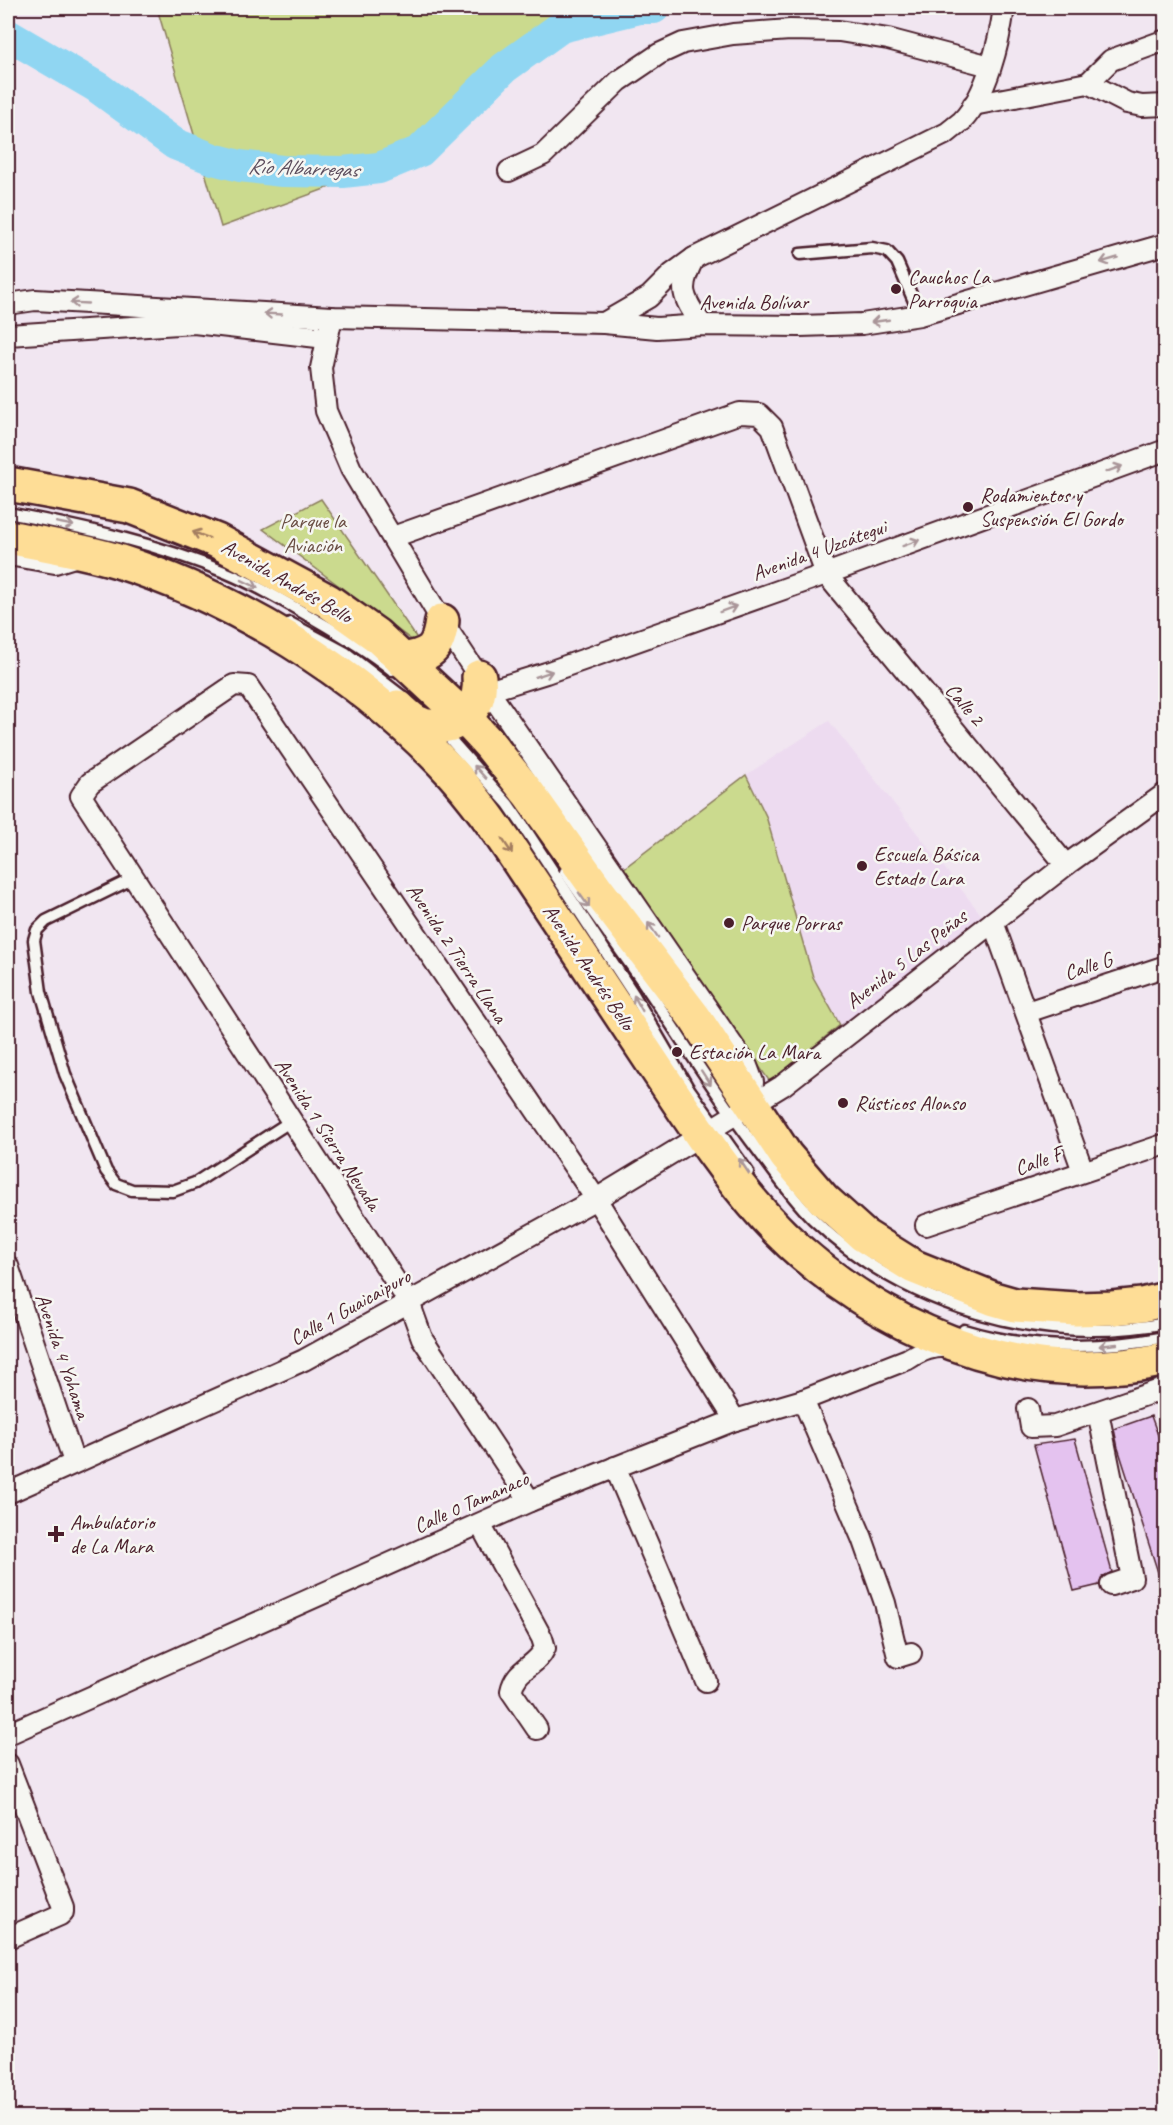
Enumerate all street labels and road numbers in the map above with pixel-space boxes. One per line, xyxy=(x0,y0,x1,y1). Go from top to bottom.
street label: Avenida Bolívar xyxy=(700,289,810,315)
street label: Avenida 4 Uzcátegui xyxy=(748,513,893,586)
street label: Avenida Andrés Bello xyxy=(217,533,359,630)
street label: Calle 2 xyxy=(940,677,991,732)
street label: Avenida 2 Tierra Llana xyxy=(401,878,514,1029)
street label: Avenida Andrés Bello xyxy=(537,899,642,1037)
street label: Avenida 5 Las Peñas xyxy=(840,903,973,1014)
street label: Calle G xyxy=(1061,945,1118,986)
street label: Avenida 1 Sierra Nevada xyxy=(269,1053,388,1217)
street label: Calle F xyxy=(1011,1139,1070,1181)
street label: Calle 1 Guaicaipuro xyxy=(285,1262,416,1351)
street label: Avenida 4 Yohama xyxy=(29,1290,97,1424)
street label: Calle 0 Tamanaco xyxy=(410,1464,534,1539)

